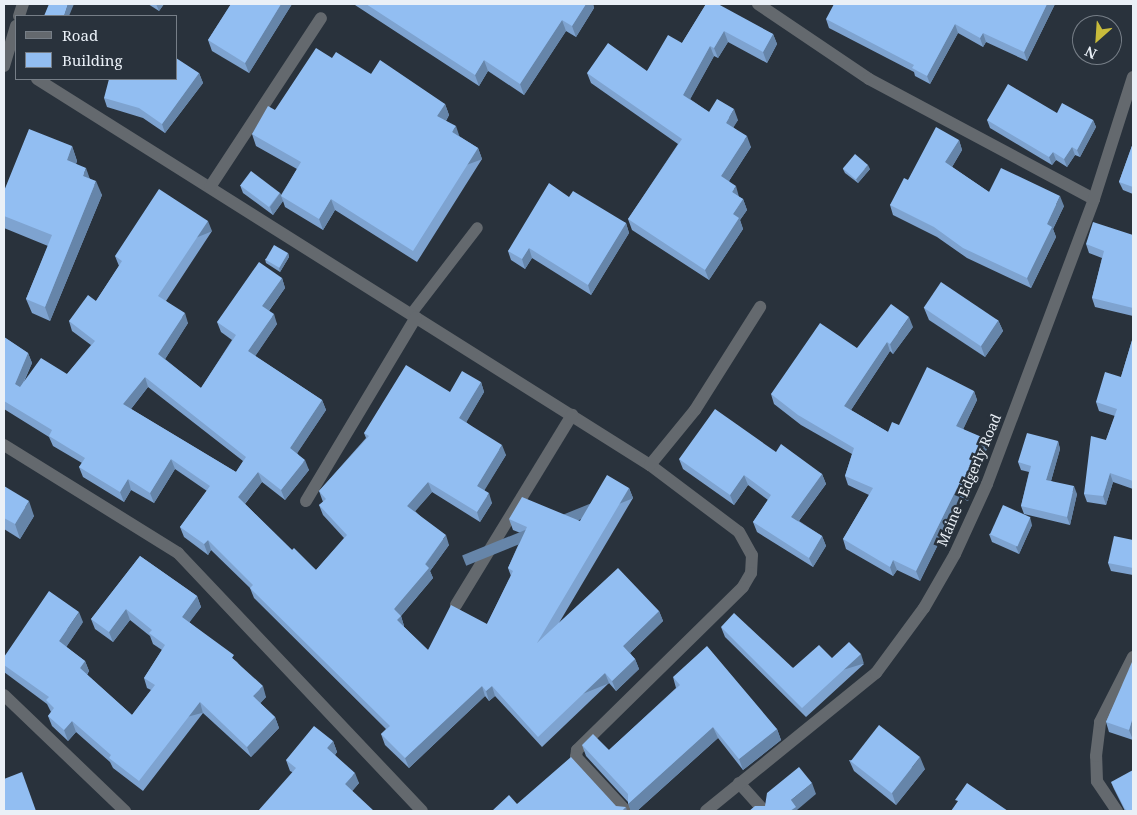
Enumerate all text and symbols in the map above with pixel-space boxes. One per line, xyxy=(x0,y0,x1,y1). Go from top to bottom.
legend xyxy=(15,15,178,80)
north arrow xyxy=(1072,15,1122,65)
text: Road xyxy=(62,25,98,45)
text: N xyxy=(1082,42,1100,64)
text: Building xyxy=(62,50,123,70)
street label: Maine - Edgerly Road xyxy=(933,411,1005,549)

